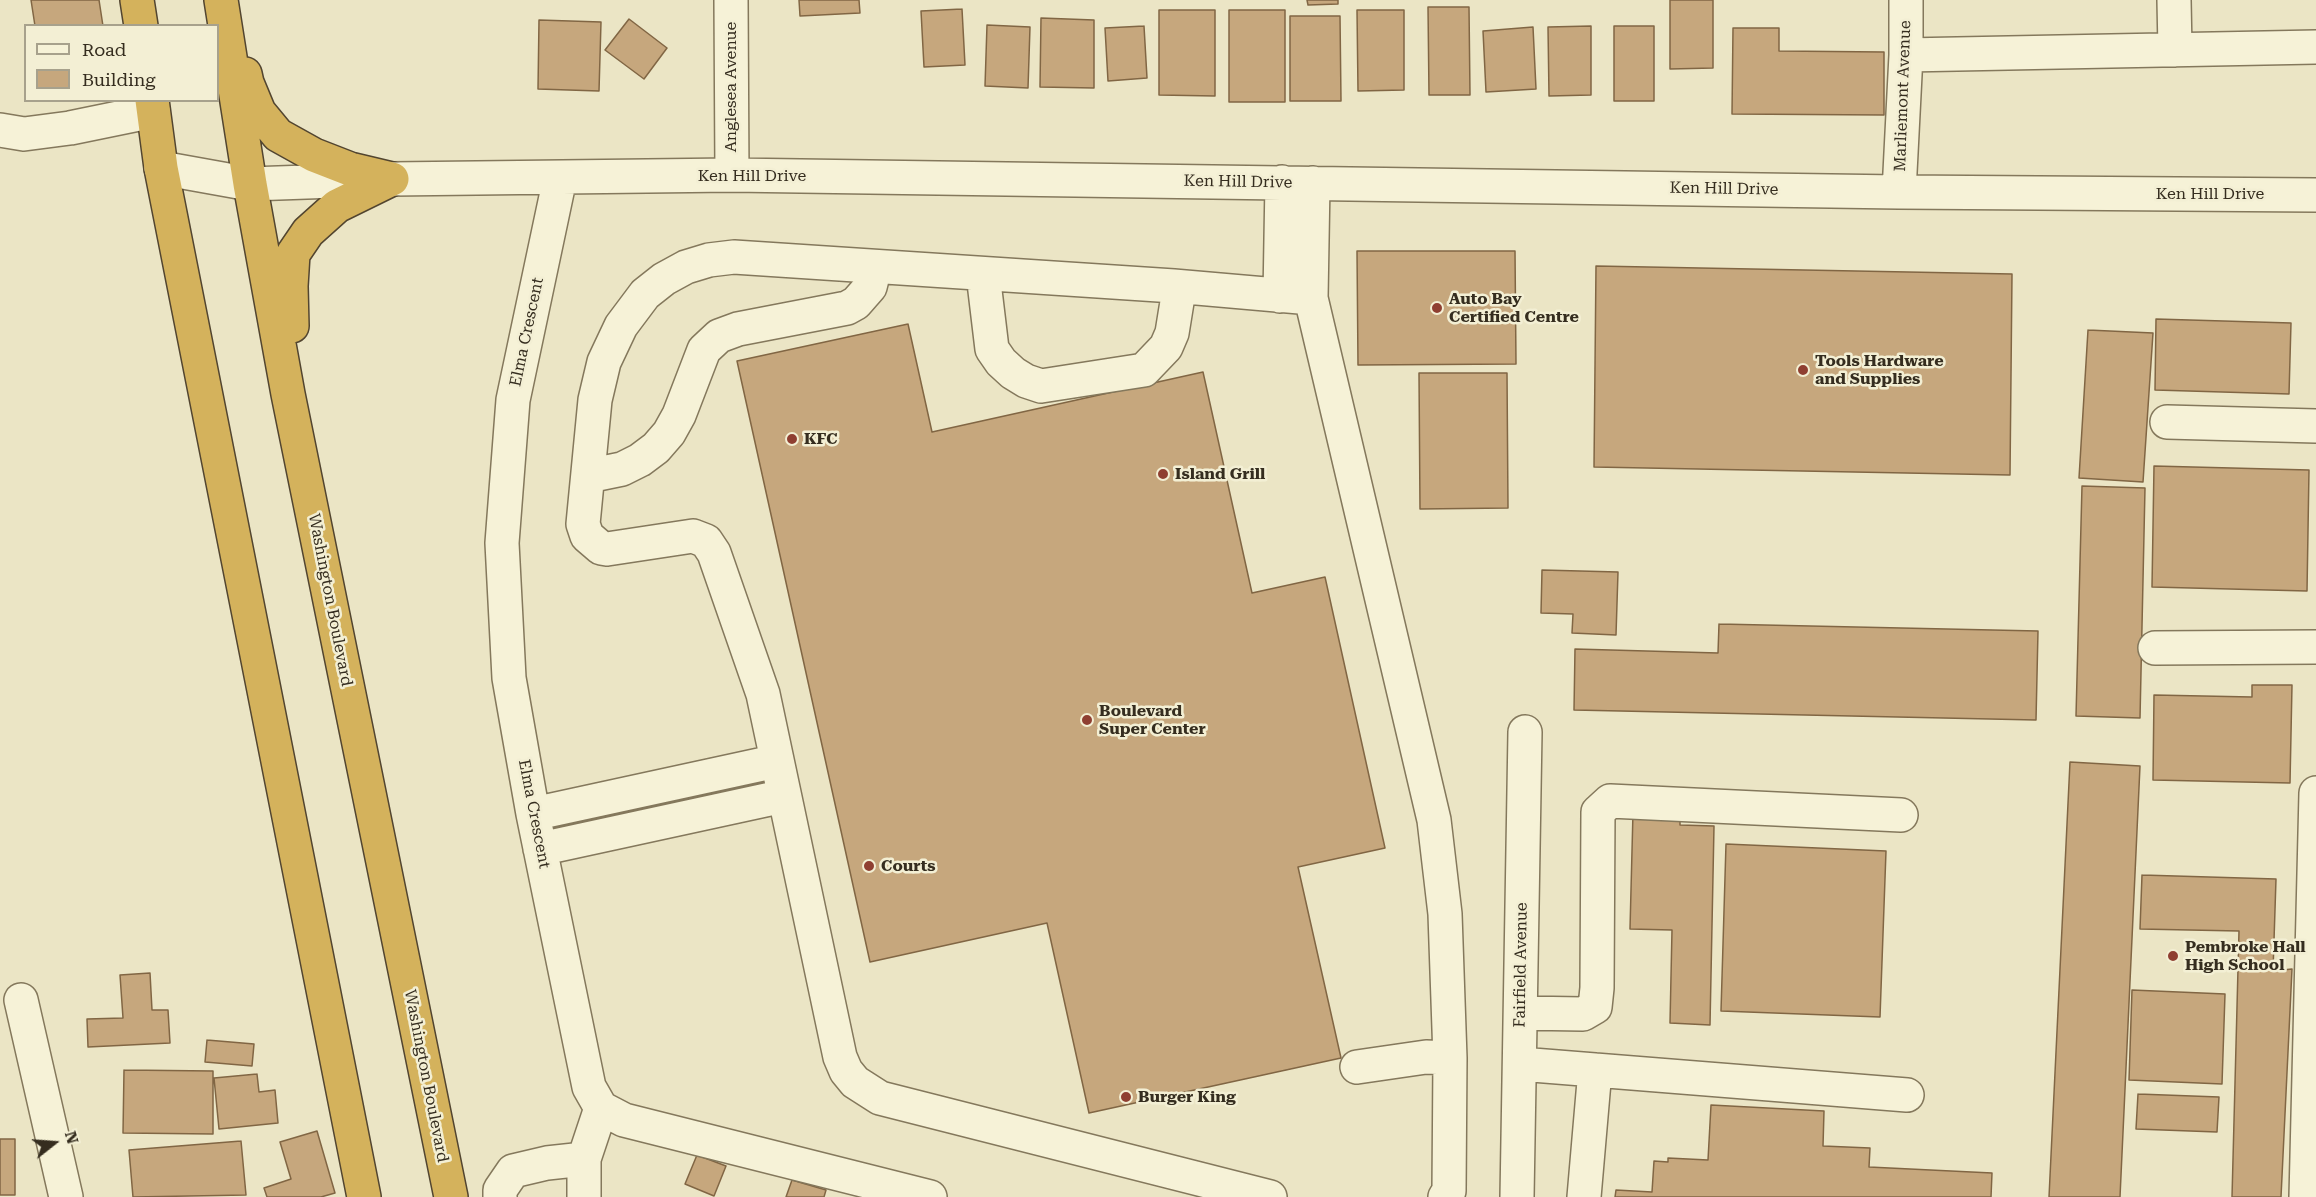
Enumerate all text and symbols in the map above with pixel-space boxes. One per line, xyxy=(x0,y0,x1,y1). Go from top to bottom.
street label: Marliemont Avenue xyxy=(1891,20,1915,172)
street label: Anglesea Avenue xyxy=(721,22,741,152)
legend xyxy=(24,24,219,102)
text: Road xyxy=(82,39,126,60)
text: Building xyxy=(82,69,156,90)
street label: Ken Hill Drive xyxy=(698,166,806,186)
street label: Ken Hill Drive xyxy=(1184,171,1292,193)
street label: Ken Hill Drive xyxy=(1670,178,1778,200)
street label: Ken Hill Drive xyxy=(2156,184,2264,204)
street label: Elma Crescent xyxy=(506,276,548,388)
place label: Auto Bay Certified Centre xyxy=(1449,289,1579,327)
marker: Auto Bay Certified Centre xyxy=(1430,301,1444,315)
place label: Tools Hardware and Supplies xyxy=(1815,351,1944,389)
marker: Tools Hardware and Supplies xyxy=(1796,363,1810,377)
place label: KFC xyxy=(804,429,837,449)
marker: KFC xyxy=(785,432,799,446)
place label: Island Grill xyxy=(1175,464,1265,484)
marker: Island Grill xyxy=(1156,467,1170,481)
street label: Washington Boulevard xyxy=(304,512,356,688)
place label: Boulevard Super Center xyxy=(1099,701,1206,739)
marker: Boulevard Super Center xyxy=(1080,713,1094,727)
street label: Elma Crescent xyxy=(514,758,554,870)
place label: Courts xyxy=(881,856,936,876)
marker: Courts xyxy=(862,859,876,873)
street label: Fairfield Avenue xyxy=(1510,902,1532,1028)
place label: Pembroke Hall High School xyxy=(2185,937,2306,975)
marker: Pembroke Hall High School xyxy=(2166,949,2180,963)
street label: Washington Boulevard xyxy=(400,988,452,1164)
place label: Burger King xyxy=(1138,1087,1236,1107)
marker: Burger King xyxy=(1119,1090,1133,1104)
north arrow xyxy=(24,1113,84,1173)
text: N xyxy=(61,1129,83,1146)

